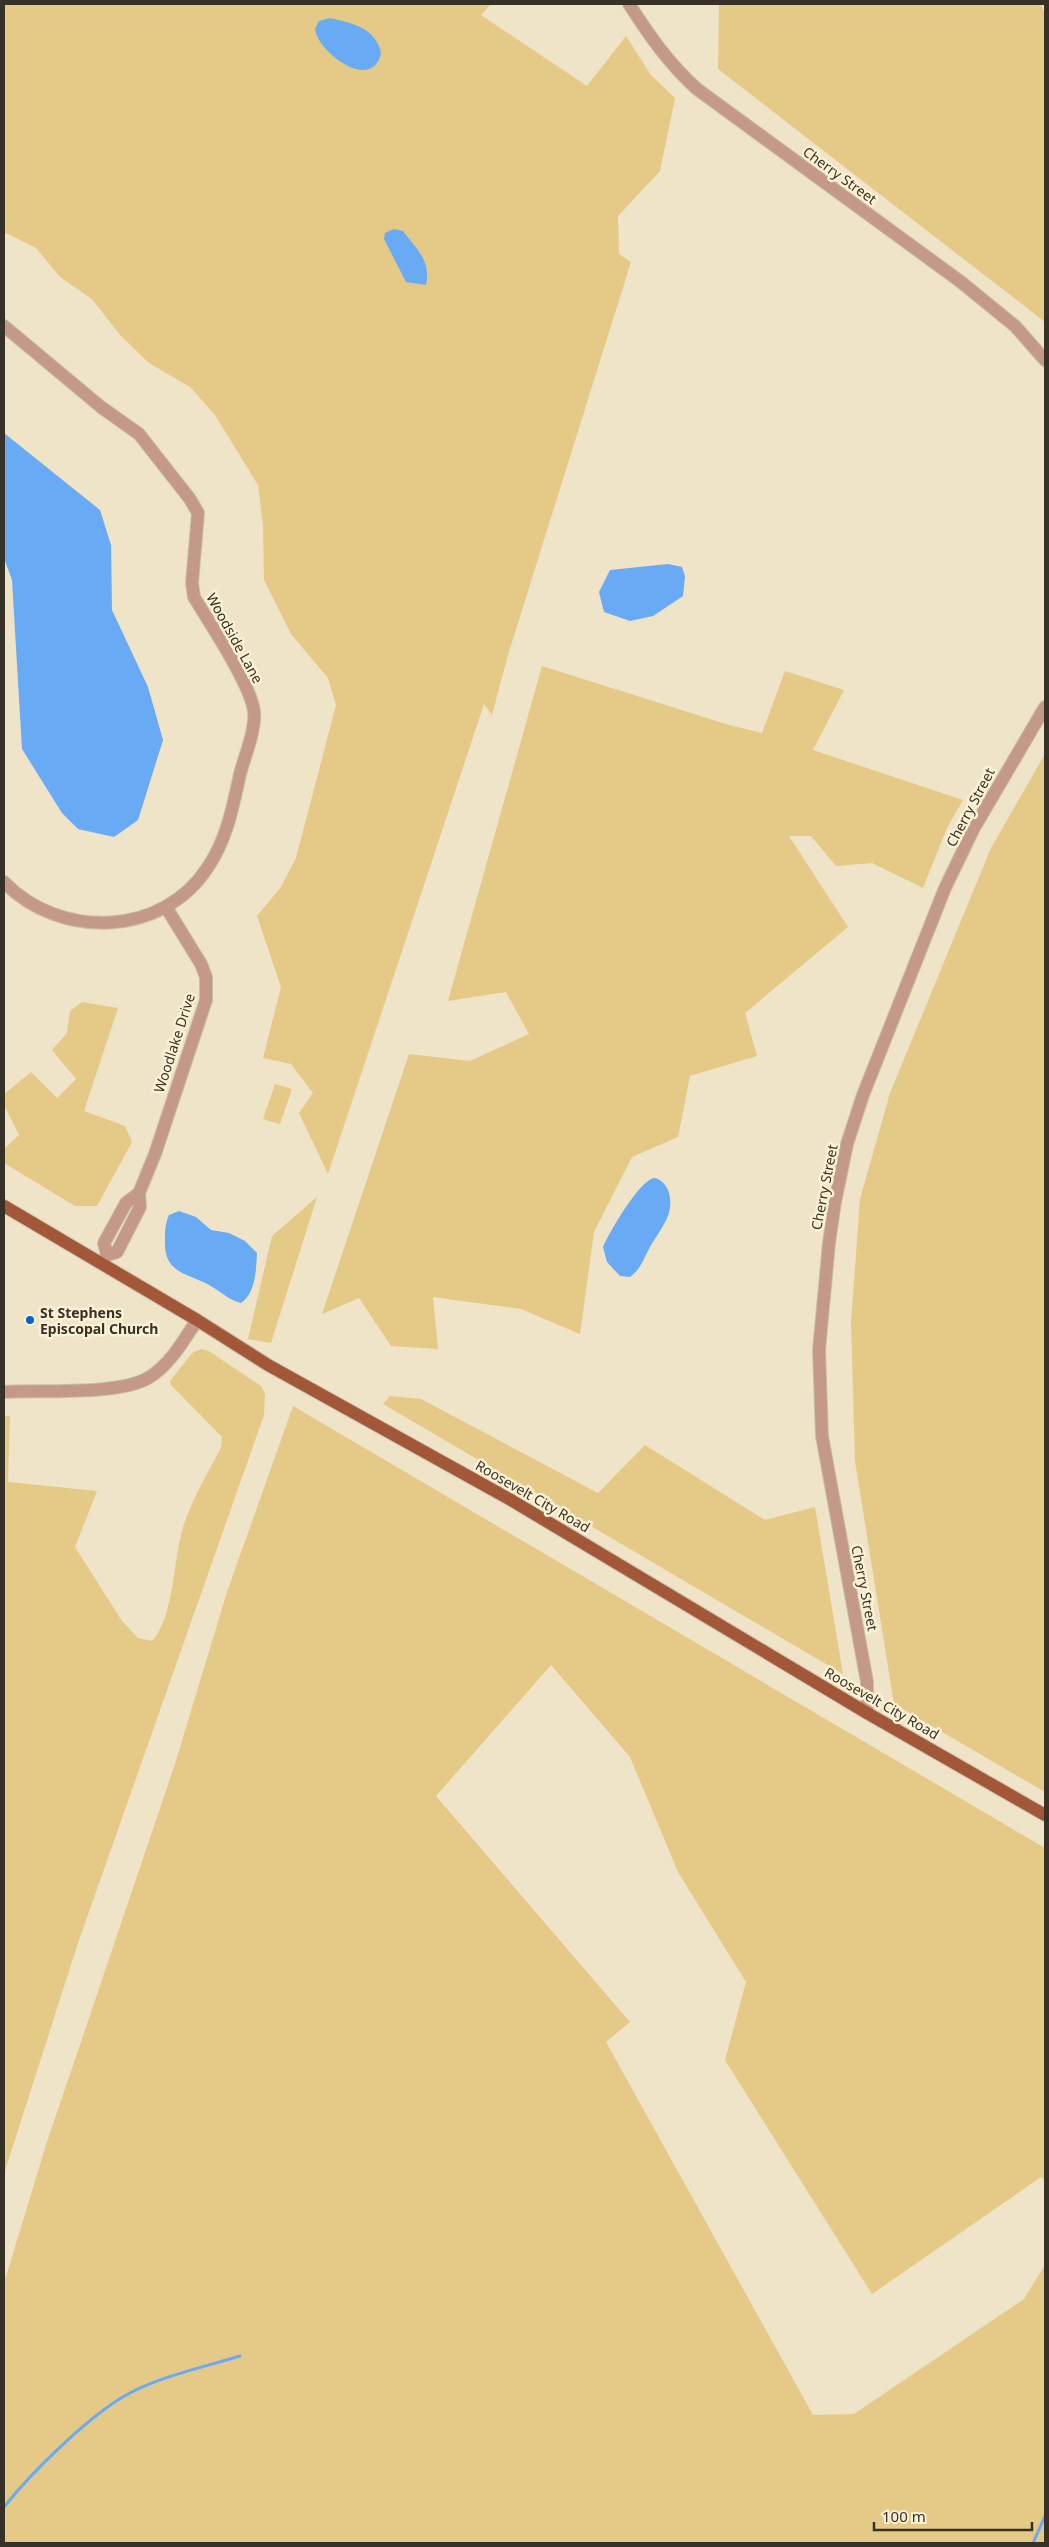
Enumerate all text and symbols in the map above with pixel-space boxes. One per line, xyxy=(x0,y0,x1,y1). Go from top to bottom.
street label: Cherry Street xyxy=(799,142,881,208)
street label: Woodside Lane xyxy=(202,589,268,687)
street label: Cherry Street xyxy=(941,764,999,850)
street label: Woodlake Drive xyxy=(149,991,199,1095)
street label: Cherry Street xyxy=(806,1143,842,1231)
place label: St Stephens Episcopal Church xyxy=(40,1303,158,1338)
marker: St Stephens Episcopal Church xyxy=(24,1314,36,1326)
street label: Roosevelt City Road xyxy=(472,1455,594,1537)
street label: Cherry Street xyxy=(847,1544,883,1632)
street label: Roosevelt City Road xyxy=(821,1662,943,1744)
scale bar xyxy=(874,2500,1032,2532)
text: 100 m xyxy=(882,2506,926,2526)

